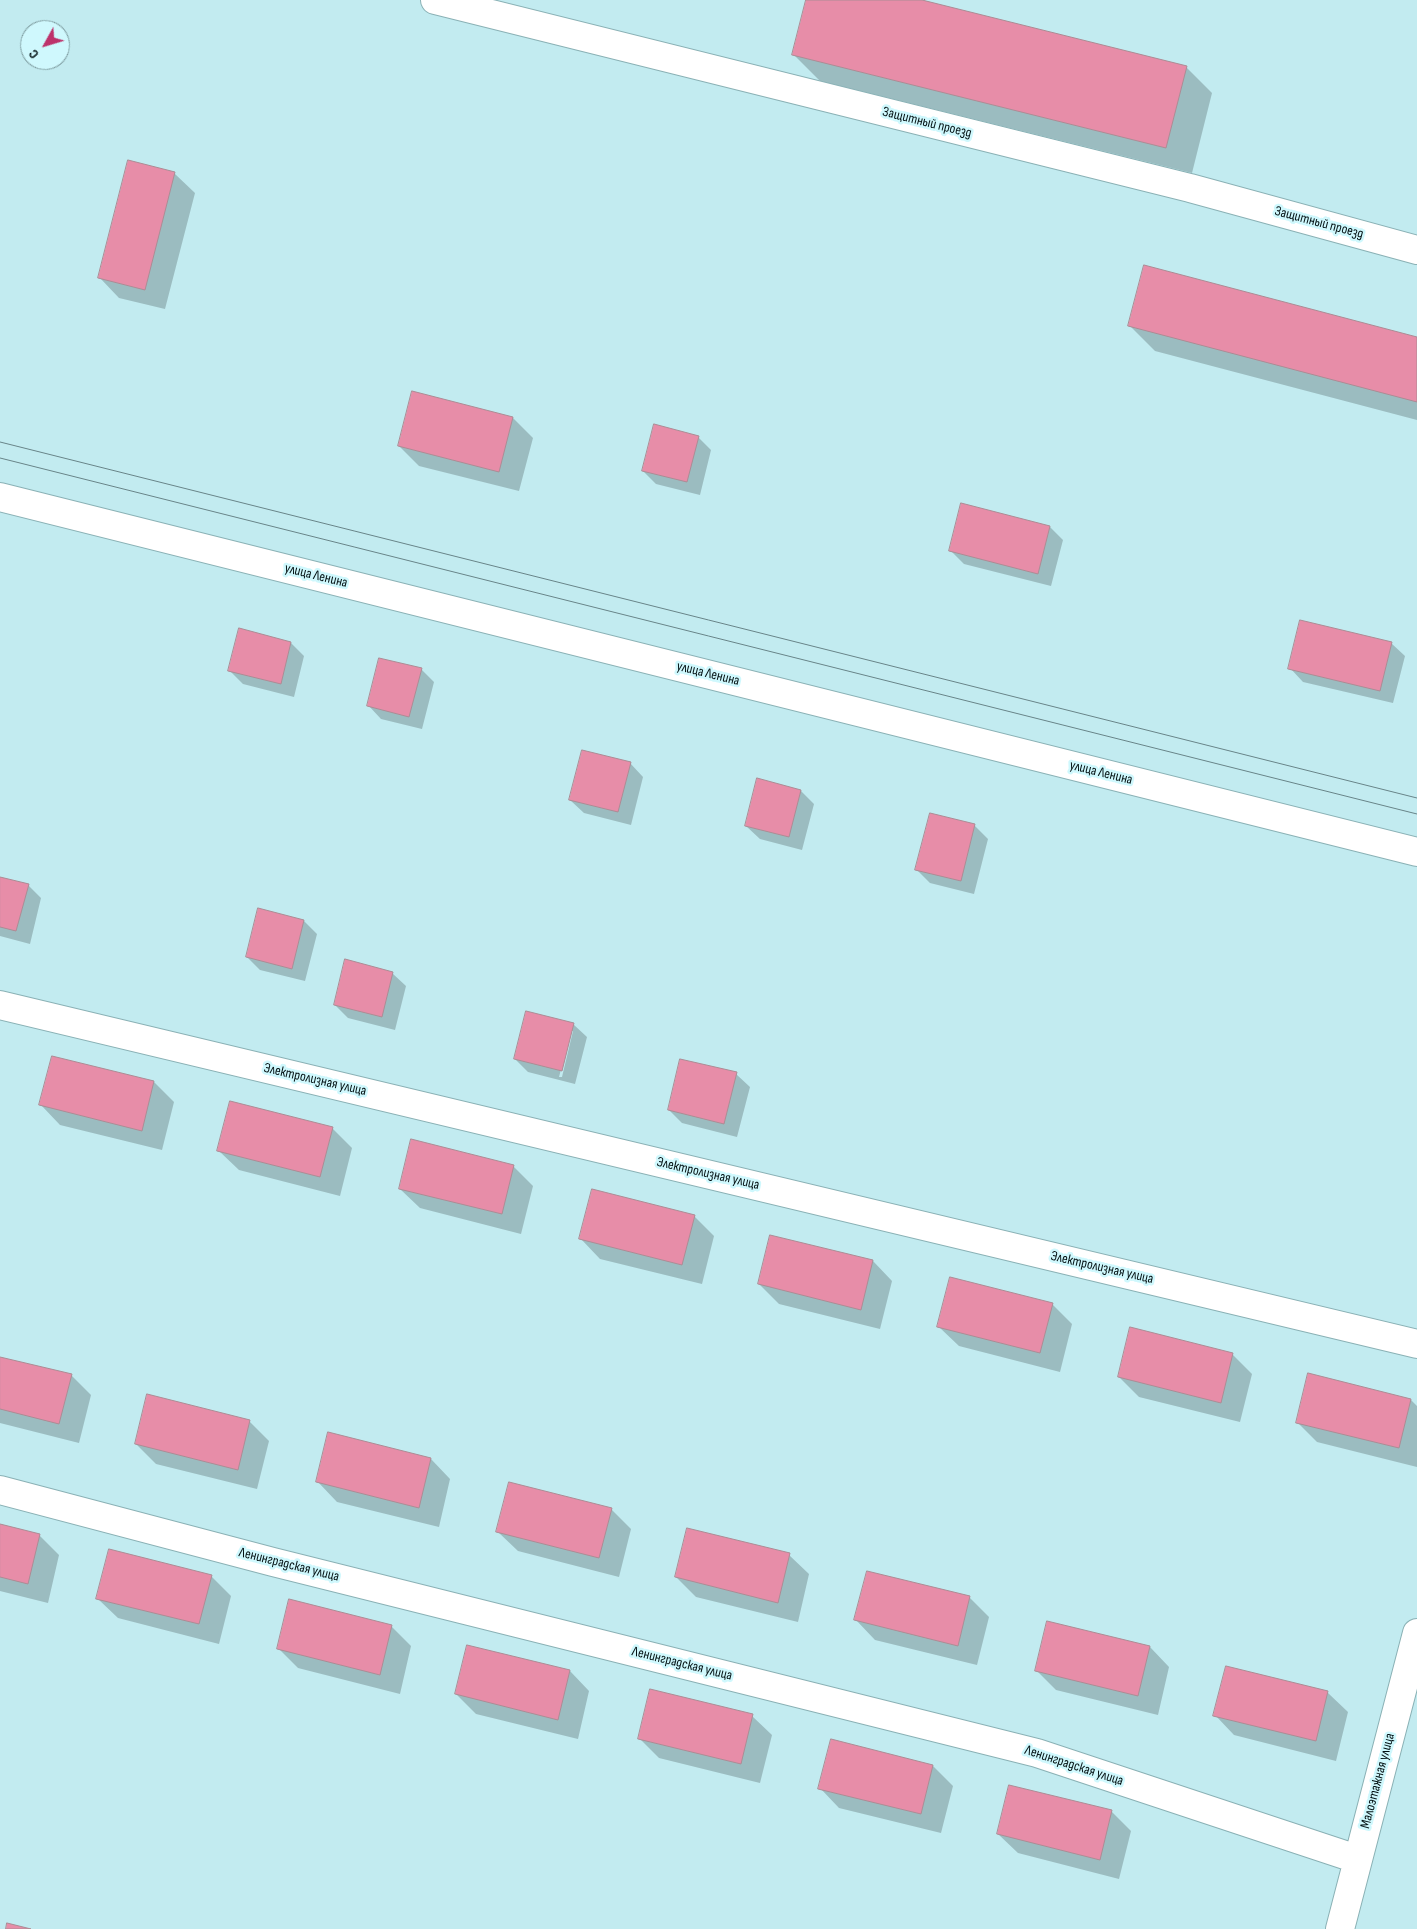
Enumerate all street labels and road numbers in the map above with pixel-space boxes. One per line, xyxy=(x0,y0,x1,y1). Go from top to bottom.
street label: Защитный проезд xyxy=(881,104,973,142)
street label: Защитный проезд xyxy=(1273,203,1365,243)
street label: улица Ленина xyxy=(283,560,349,592)
street label: улица Ленина xyxy=(675,658,741,690)
street label: улица Ленина xyxy=(1068,757,1134,789)
street label: Электролизная улица xyxy=(262,1060,368,1100)
street label: Электролизная улица xyxy=(655,1154,761,1194)
street label: Электролизная улица xyxy=(1049,1248,1155,1288)
street label: Ленинградская улица xyxy=(237,1544,341,1586)
street label: Ленинградская улица xyxy=(630,1643,734,1685)
street label: Малоэтажная улица xyxy=(1357,1731,1399,1831)
street label: Ленинградская улица xyxy=(1023,1742,1125,1790)

